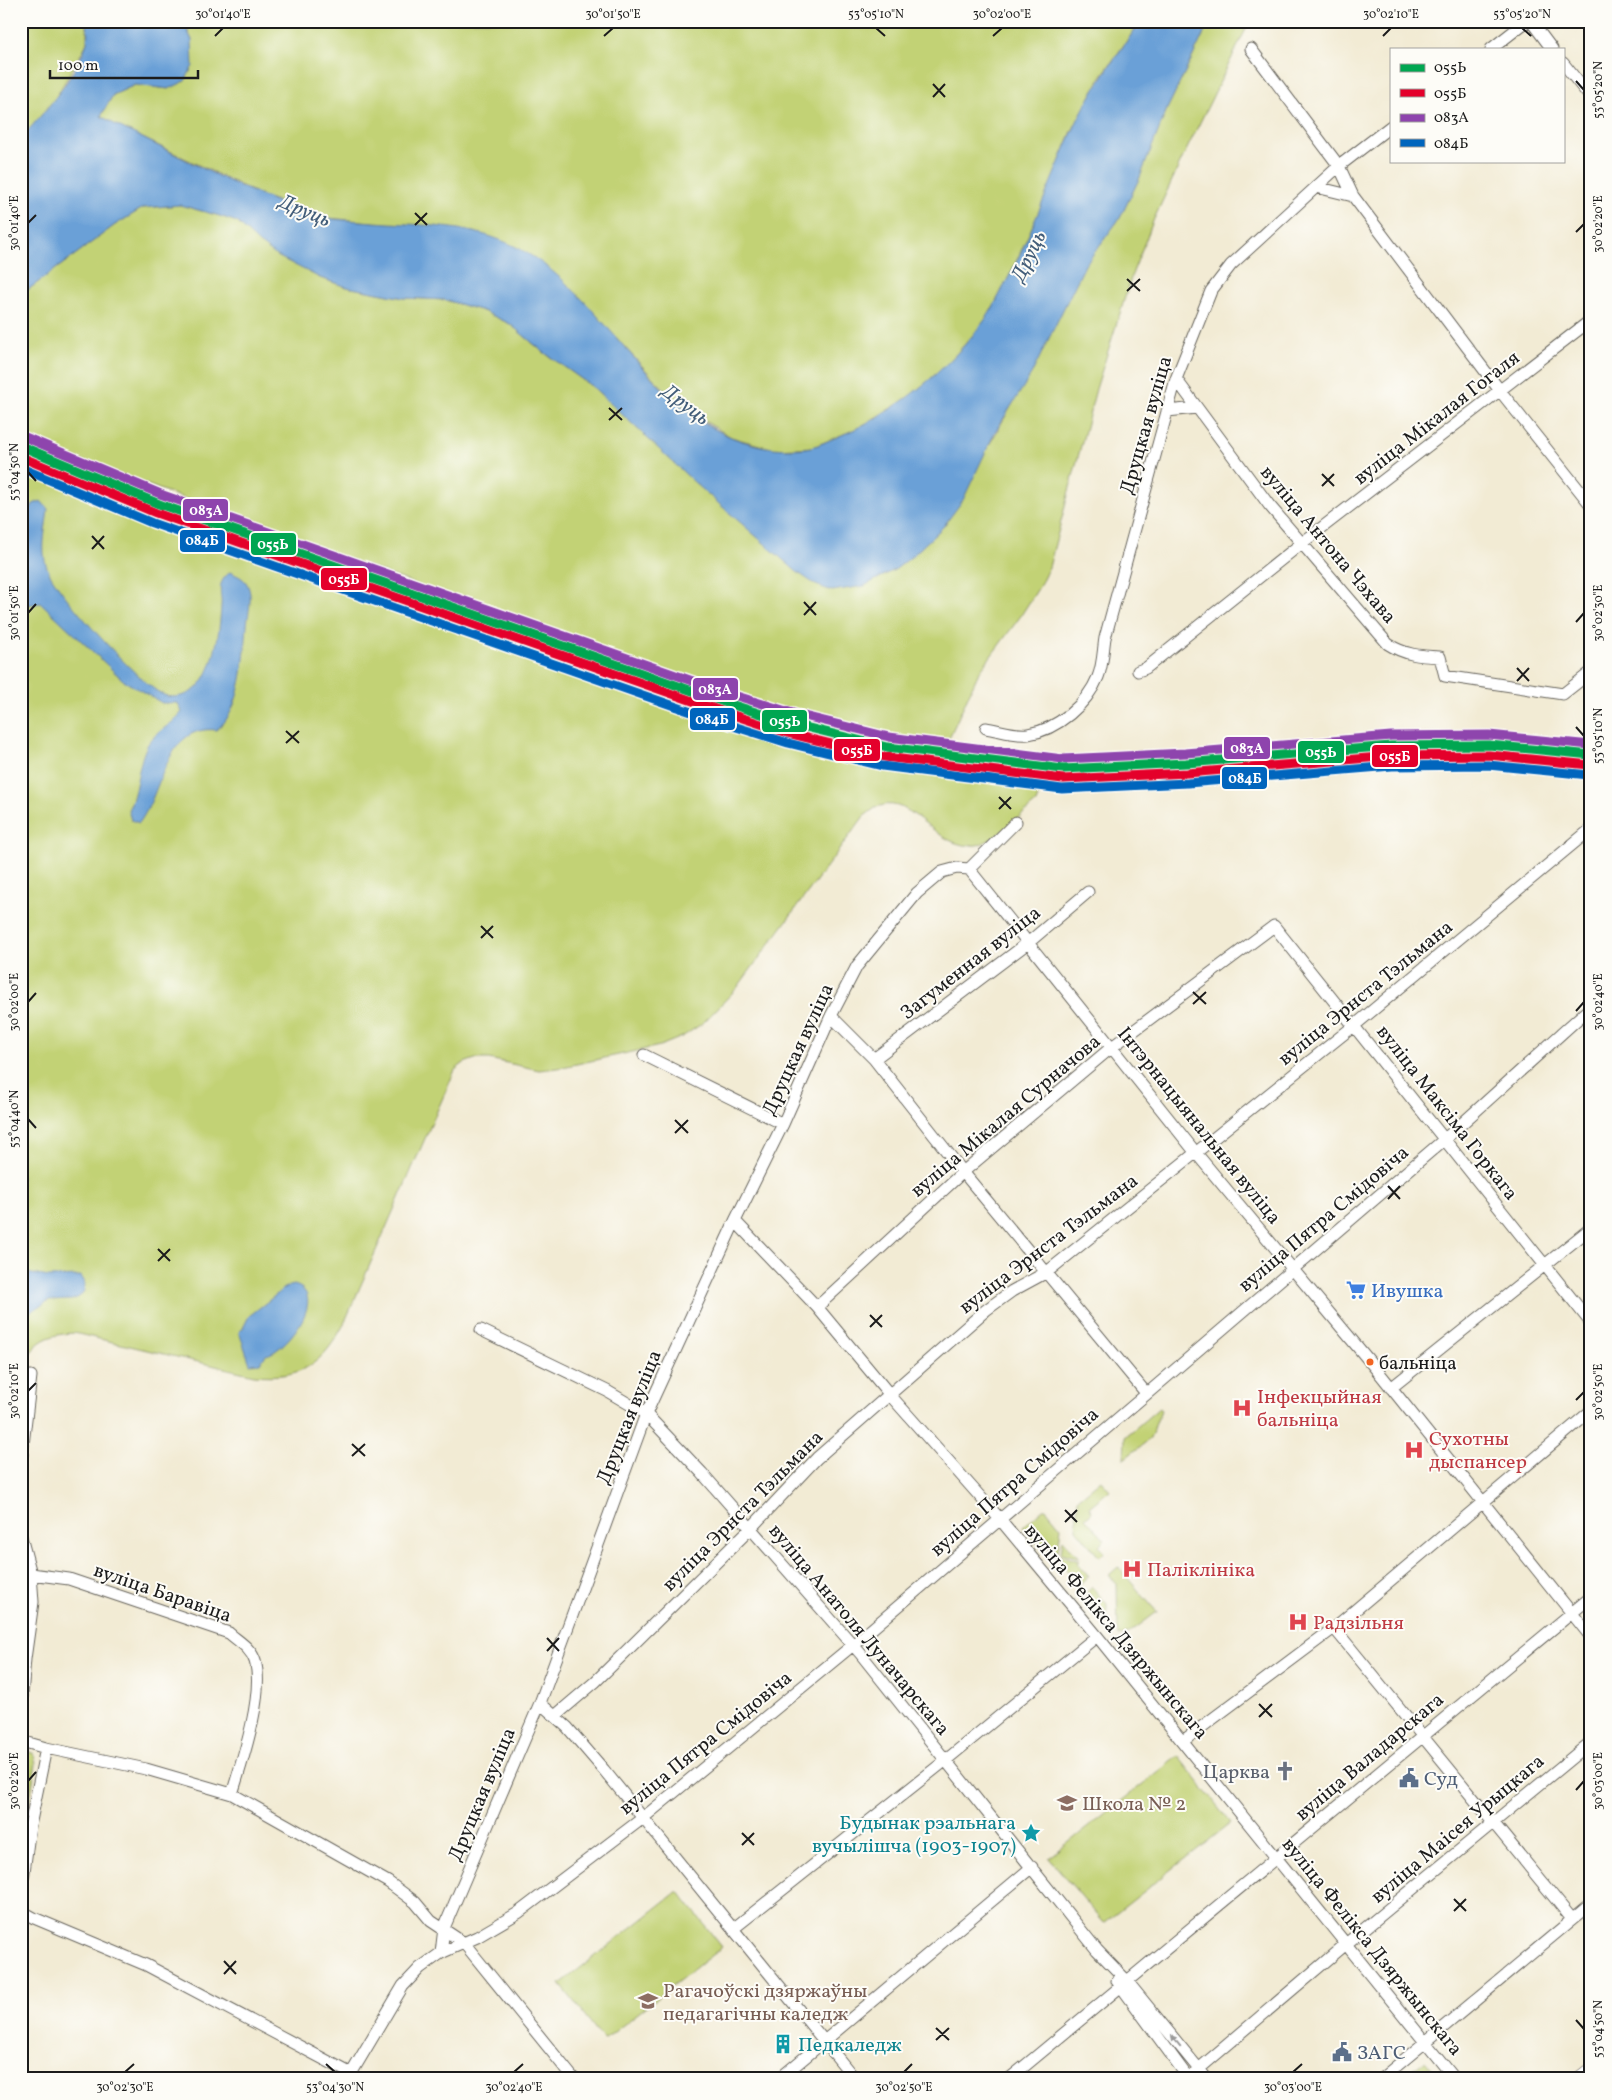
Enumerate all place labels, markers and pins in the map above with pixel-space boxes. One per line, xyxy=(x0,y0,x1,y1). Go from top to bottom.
place label: Ивушка xyxy=(1371,1278,1443,1306)
supermarket icon: Ивушка xyxy=(1345,1279,1367,1301)
place label: бальніца xyxy=(1379,1351,1457,1377)
marker: бальніца xyxy=(1365,1357,1375,1367)
place label: Інфекцыйная бальніца xyxy=(1257,1384,1382,1435)
hospital icon: Інфекцыйная бальніца xyxy=(1231,1397,1253,1419)
place label: Сухотны дыспансер xyxy=(1429,1426,1527,1477)
hospital icon: Сухотны дыспансер xyxy=(1403,1439,1425,1461)
place label: Паліклініка xyxy=(1147,1557,1255,1585)
hospital icon: Паліклініка xyxy=(1121,1558,1143,1580)
place label: Радзільня xyxy=(1313,1610,1404,1638)
hospital icon: Радзільня xyxy=(1287,1611,1309,1633)
place label: Царква xyxy=(1203,1759,1270,1787)
church icon: Царква xyxy=(1274,1760,1296,1782)
place label: Суд xyxy=(1424,1766,1458,1794)
public building icon: Суд xyxy=(1398,1767,1420,1789)
place label: Школа № 2 xyxy=(1082,1791,1186,1819)
school or university icon: Школа № 2 xyxy=(1056,1792,1078,1814)
place label: Будынак рэальнага вучылішча (1903-1907) xyxy=(812,1810,1016,1861)
place icon: Будынак рэальнага вучылішча (1903-1907) xyxy=(1020,1822,1042,1844)
place label: Рагачоўскі дзяржаўны педагагічны каледж xyxy=(663,1978,867,2029)
school or university icon: Рагачоўскі дзяржаўны педагагічны каледж xyxy=(637,1990,659,2012)
place label: Педкаледж xyxy=(798,2032,902,2060)
building icon: Педкаледж xyxy=(772,2033,794,2055)
place label: ЗАГС xyxy=(1357,2040,1406,2068)
public building icon: ЗАГС xyxy=(1331,2041,1353,2063)

